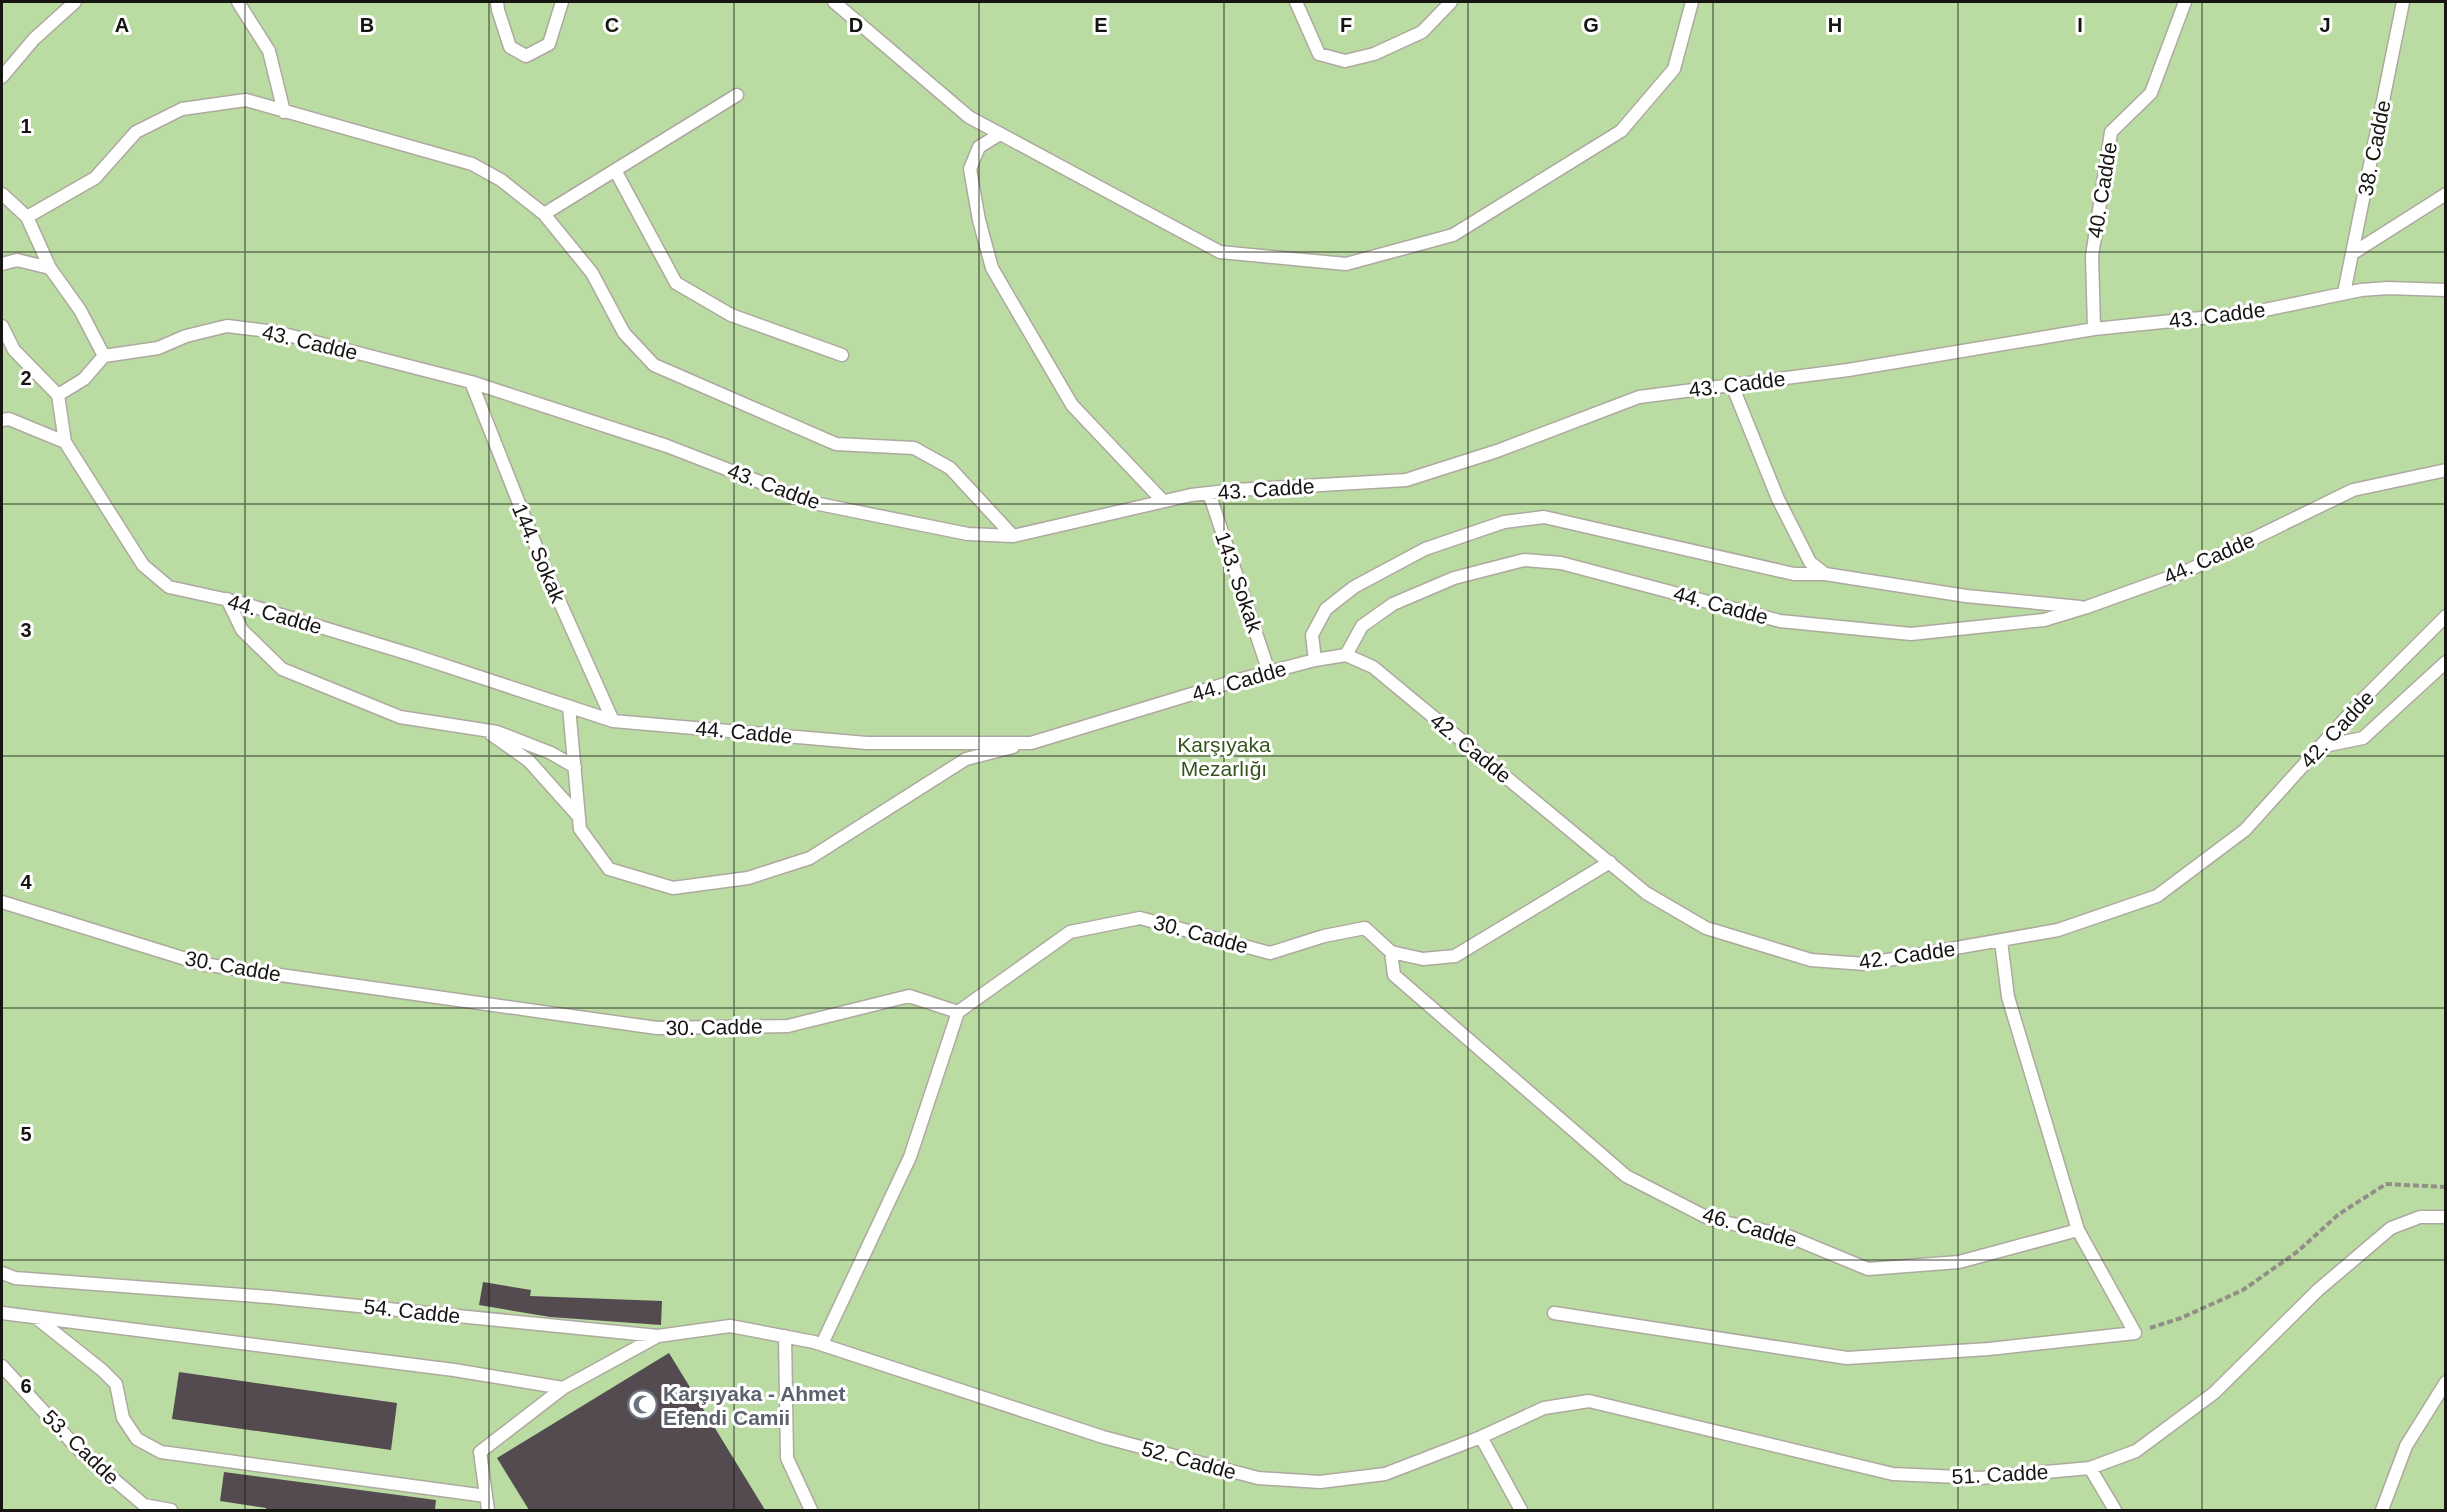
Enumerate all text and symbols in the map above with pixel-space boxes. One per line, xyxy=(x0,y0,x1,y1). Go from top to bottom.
text: A xyxy=(115,14,129,36)
text: B xyxy=(360,14,374,36)
text: C xyxy=(605,14,619,36)
text: D xyxy=(849,14,863,36)
text: E xyxy=(1094,14,1108,36)
text: F xyxy=(1340,14,1352,36)
text: G xyxy=(1583,14,1599,36)
text: H xyxy=(1828,14,1842,36)
text: I xyxy=(2077,14,2083,36)
text: J xyxy=(2319,14,2331,36)
street label: 38. Cadde xyxy=(2353,98,2395,198)
text: 1 xyxy=(20,115,32,137)
street label: 40. Cadde xyxy=(2083,140,2121,240)
street label: 43. Cadde xyxy=(2167,298,2267,332)
street label: 43. Cadde xyxy=(260,320,360,364)
text: 2 xyxy=(20,367,32,389)
street label: 43. Cadde xyxy=(1687,367,1787,401)
street label: 43. Cadde xyxy=(725,459,823,513)
street label: 43. Cadde xyxy=(1217,474,1315,504)
street label: 144. Sokak xyxy=(508,500,570,606)
street label: 44. Cadde xyxy=(2160,528,2258,588)
street label: 143. Sokak xyxy=(1211,529,1267,636)
street label: 44. Cadde xyxy=(1671,581,1771,629)
street label: 44. Cadde xyxy=(225,590,325,638)
text: 3 xyxy=(20,619,32,641)
street label: 44. Cadde xyxy=(1189,657,1289,705)
street label: 42. Cadde xyxy=(2296,686,2378,772)
street label: 42. Cadde xyxy=(1426,709,1516,787)
street label: 44. Cadde xyxy=(695,716,793,748)
park label: Karşıyaka Mezarlığı xyxy=(1177,733,1271,780)
text: 4 xyxy=(20,871,32,893)
street label: 30. Cadde xyxy=(1151,910,1251,958)
street label: 42. Cadde xyxy=(1857,937,1957,973)
street label: 30. Cadde xyxy=(183,946,283,986)
street label: 30. Cadde xyxy=(665,1015,763,1039)
text: 5 xyxy=(20,1123,32,1145)
street label: 46. Cadde xyxy=(1700,1203,1800,1251)
street label: 54. Cadde xyxy=(363,1294,461,1328)
text: 6 xyxy=(20,1375,32,1397)
place label: Karşıyaka - Ahmet Efendi Camii xyxy=(663,1382,845,1429)
mosque icon: Karşıyaka - Ahmet Efendi Camii xyxy=(626,1389,658,1421)
street label: 53. Cadde xyxy=(38,1405,124,1489)
street label: 52. Cadde xyxy=(1139,1436,1239,1484)
street label: 51. Cadde xyxy=(1951,1460,2049,1488)

